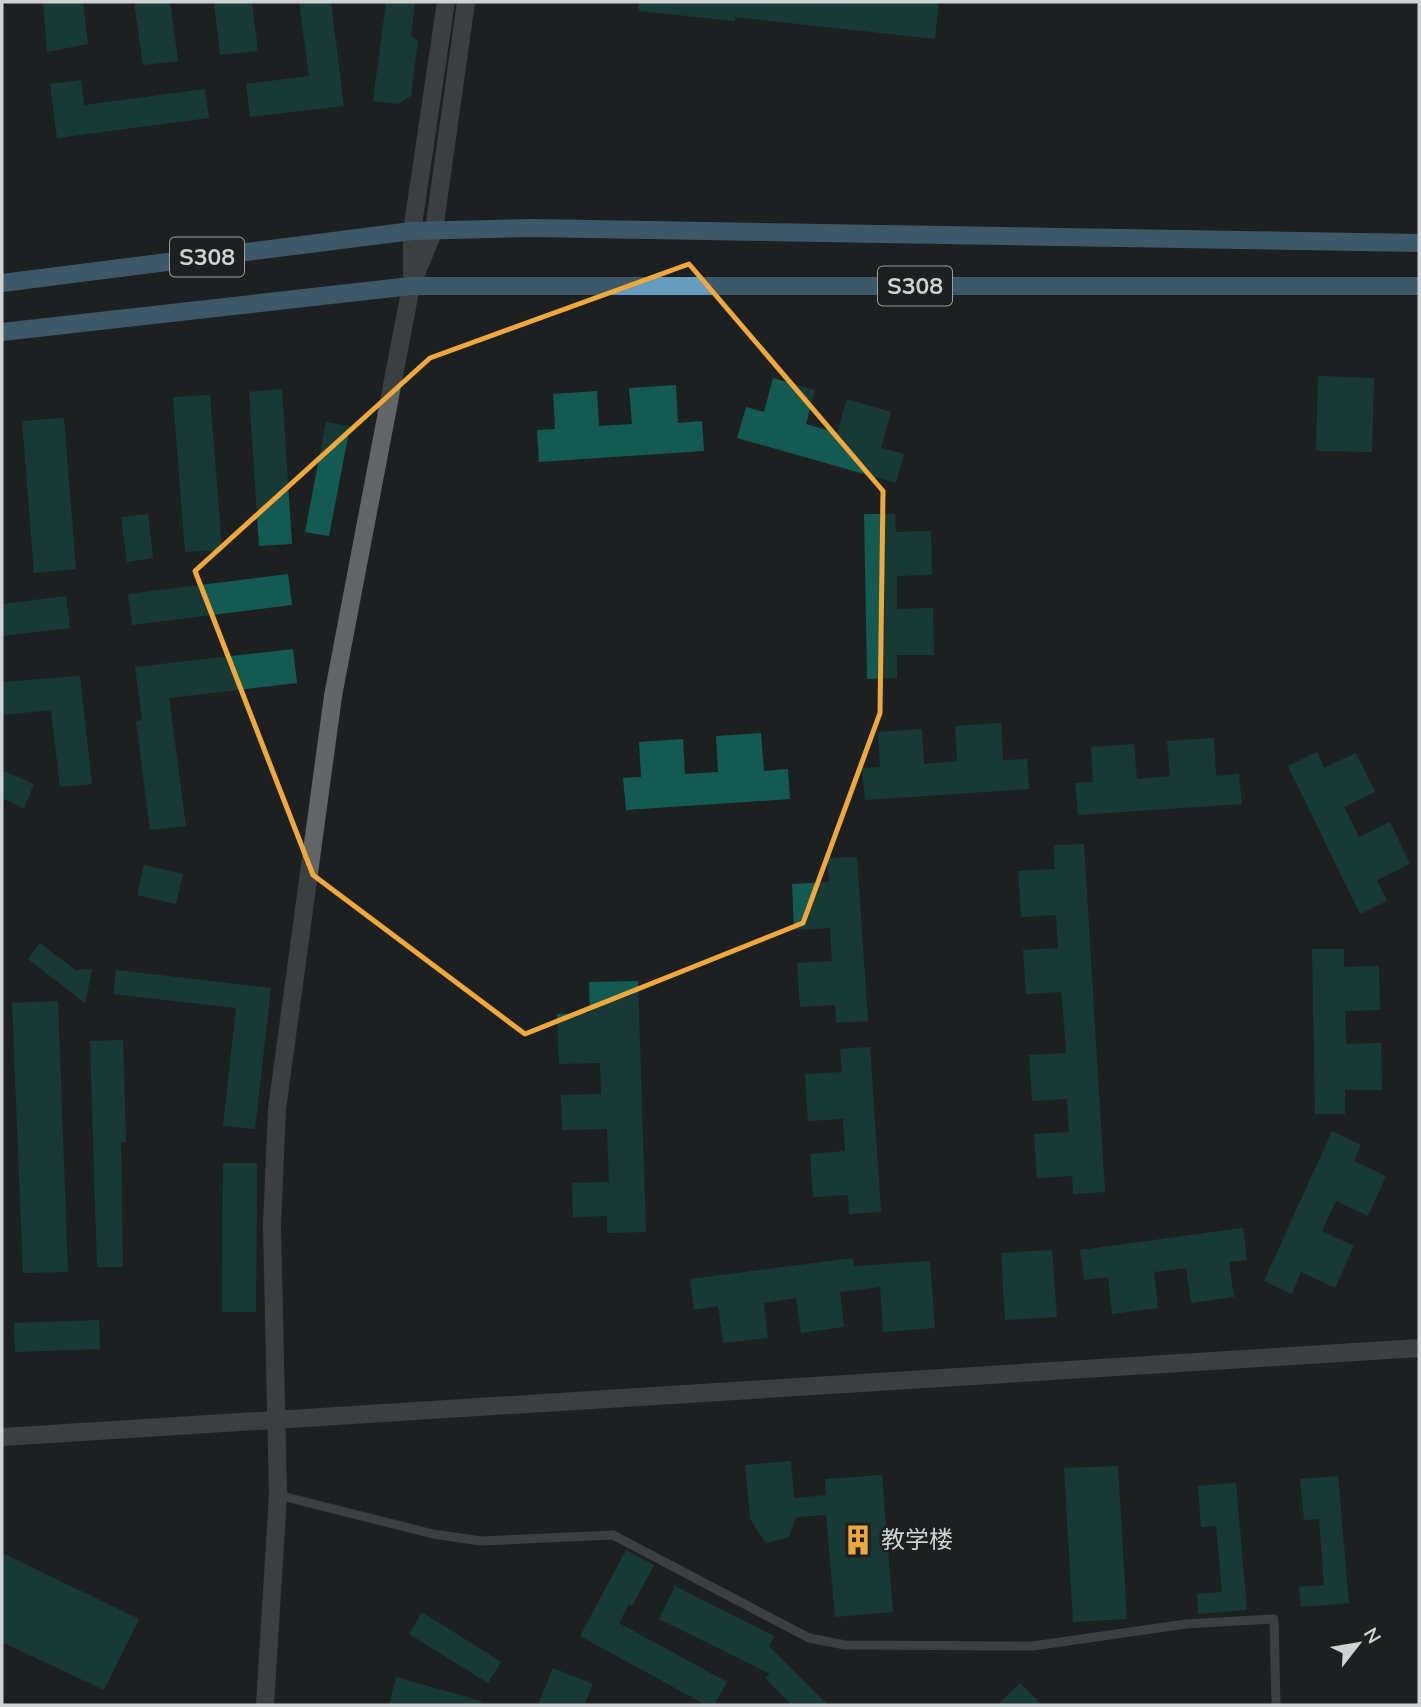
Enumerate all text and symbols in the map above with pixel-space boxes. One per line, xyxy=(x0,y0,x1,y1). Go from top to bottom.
road number: S308 xyxy=(170,238,244,276)
road number: S308 xyxy=(878,266,952,306)
building icon: 教学楼 xyxy=(841,1523,875,1557)
place label: 教学楼 xyxy=(881,1524,953,1554)
north arrow xyxy=(1323,1609,1393,1679)
text: N xyxy=(1359,1623,1387,1648)

